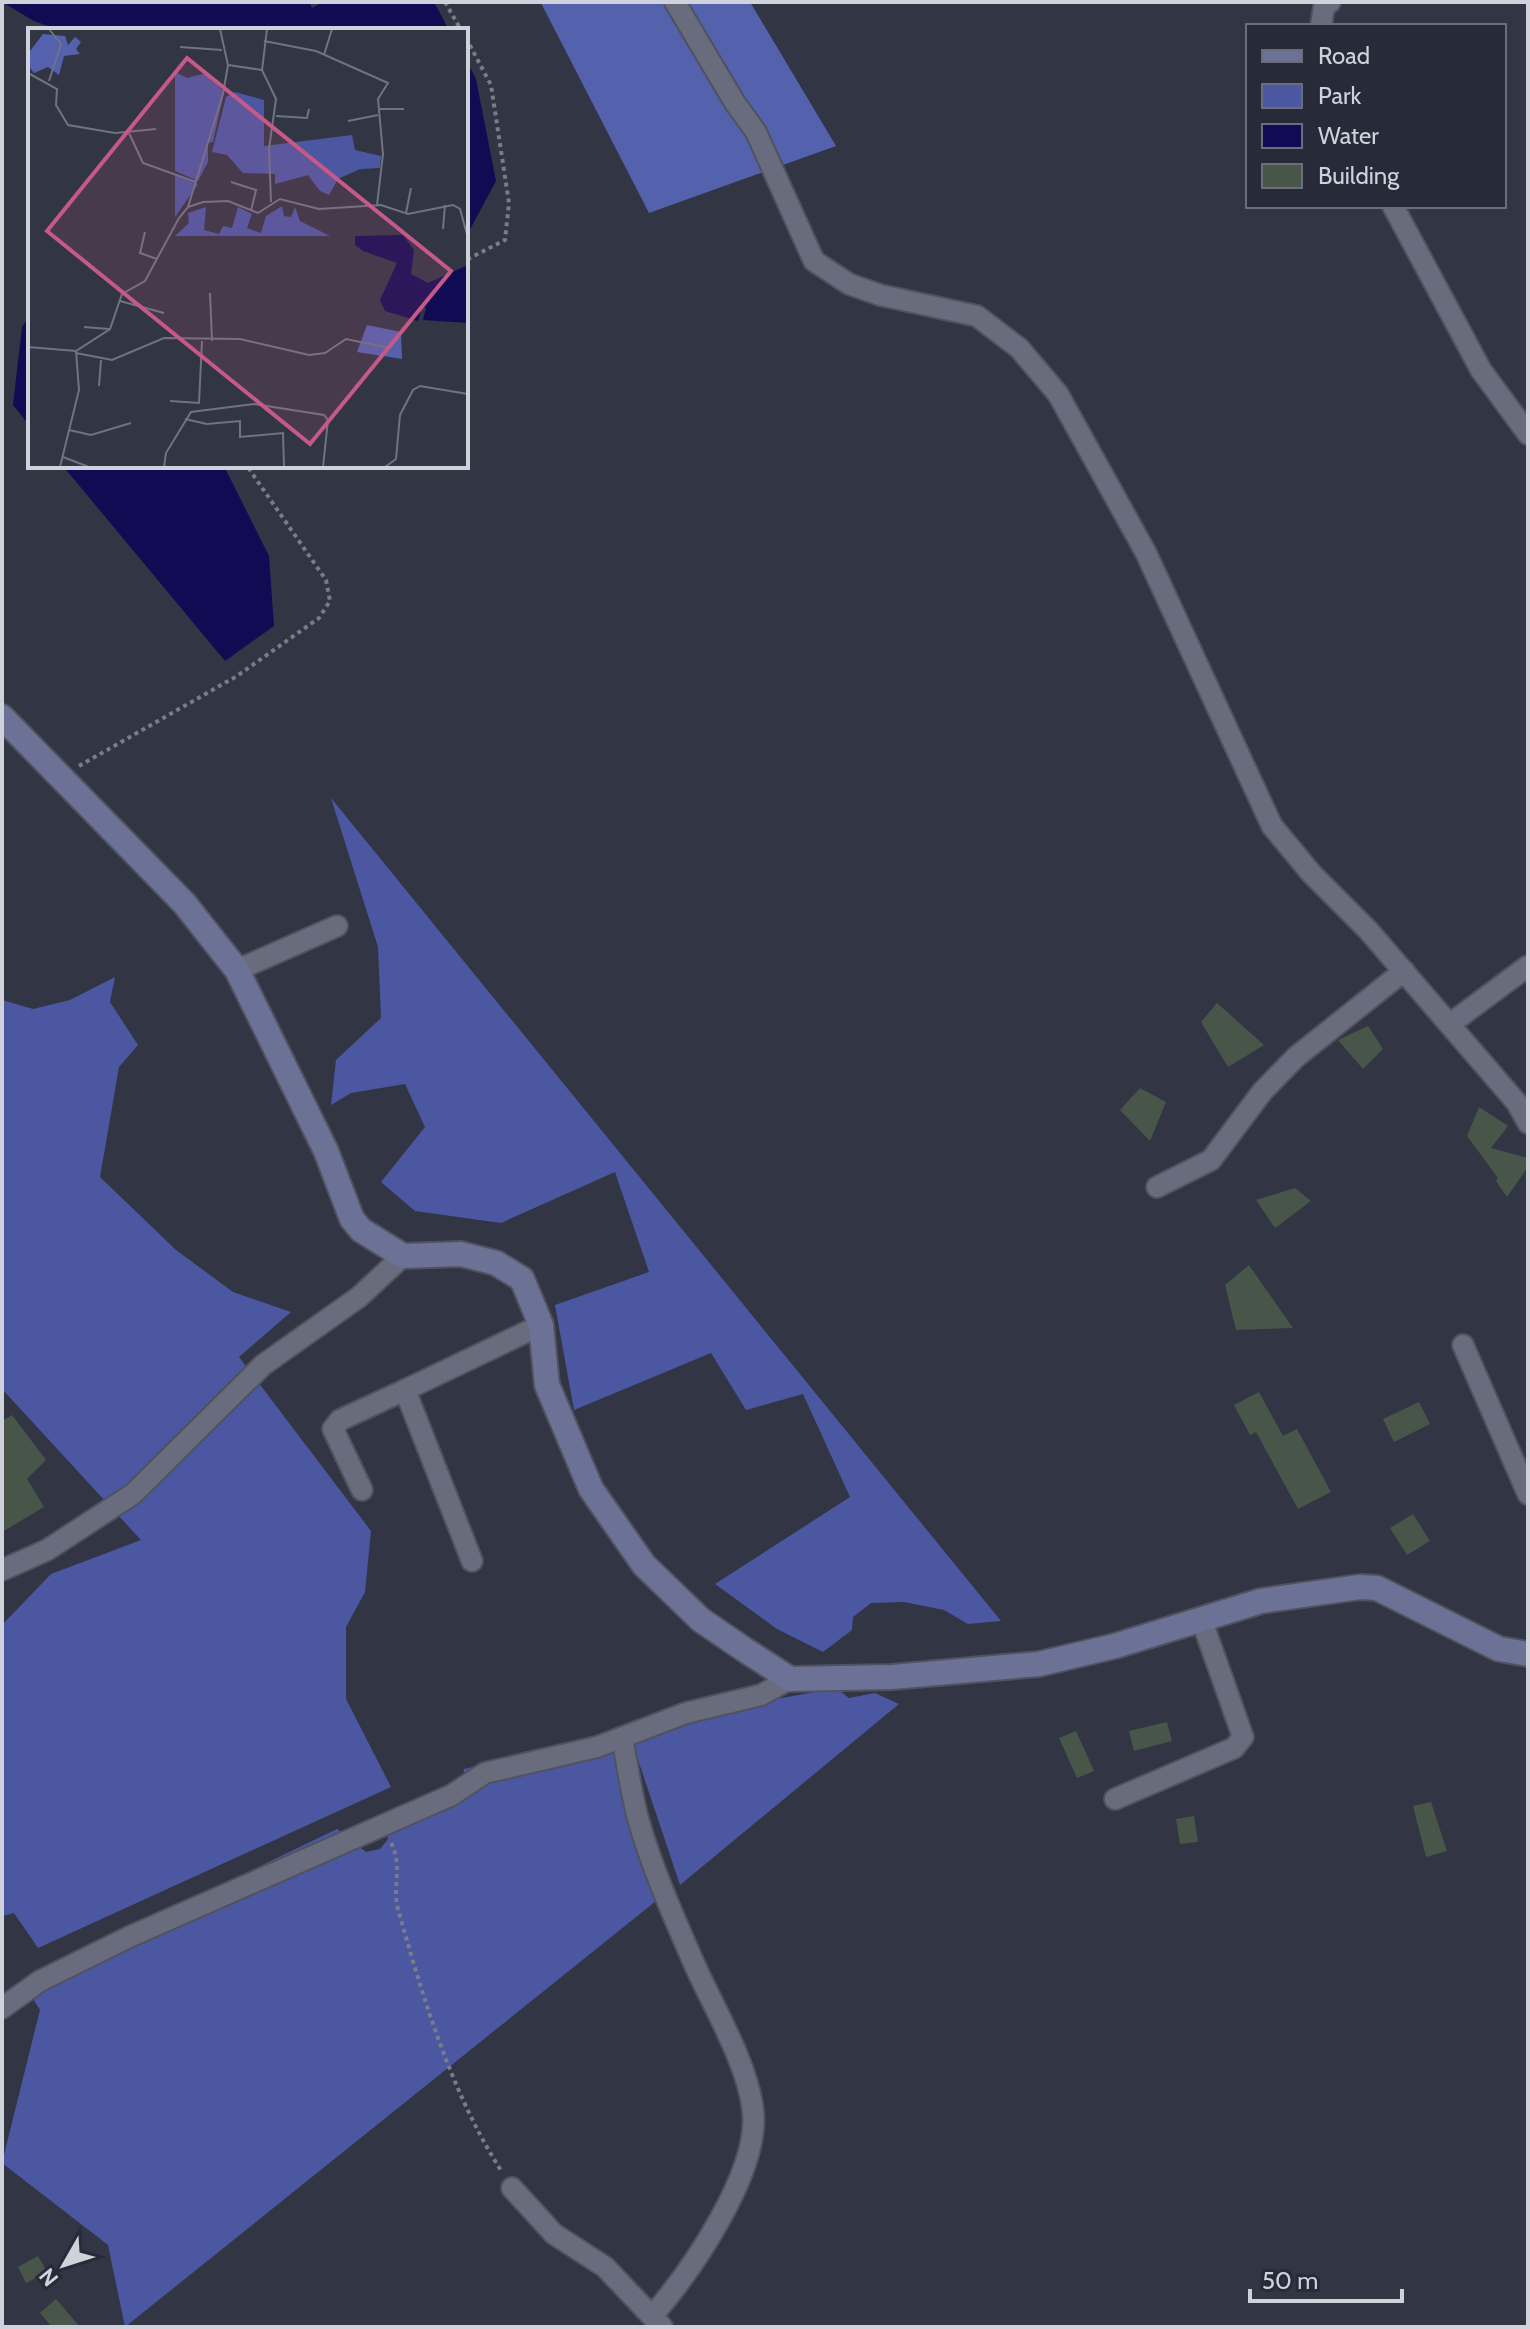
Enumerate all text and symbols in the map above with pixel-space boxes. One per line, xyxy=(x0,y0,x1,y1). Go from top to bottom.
legend xyxy=(1246,24,1506,208)
inset map xyxy=(28,28,468,468)
text: Road xyxy=(1318,41,1370,70)
text: Park xyxy=(1318,81,1361,110)
text: Water xyxy=(1318,121,1379,150)
text: Building xyxy=(1318,161,1400,190)
north arrow xyxy=(24,2225,104,2305)
scale bar xyxy=(1250,2253,1402,2303)
text: N xyxy=(33,2263,64,2292)
text: 50 m xyxy=(1262,2266,1318,2295)

